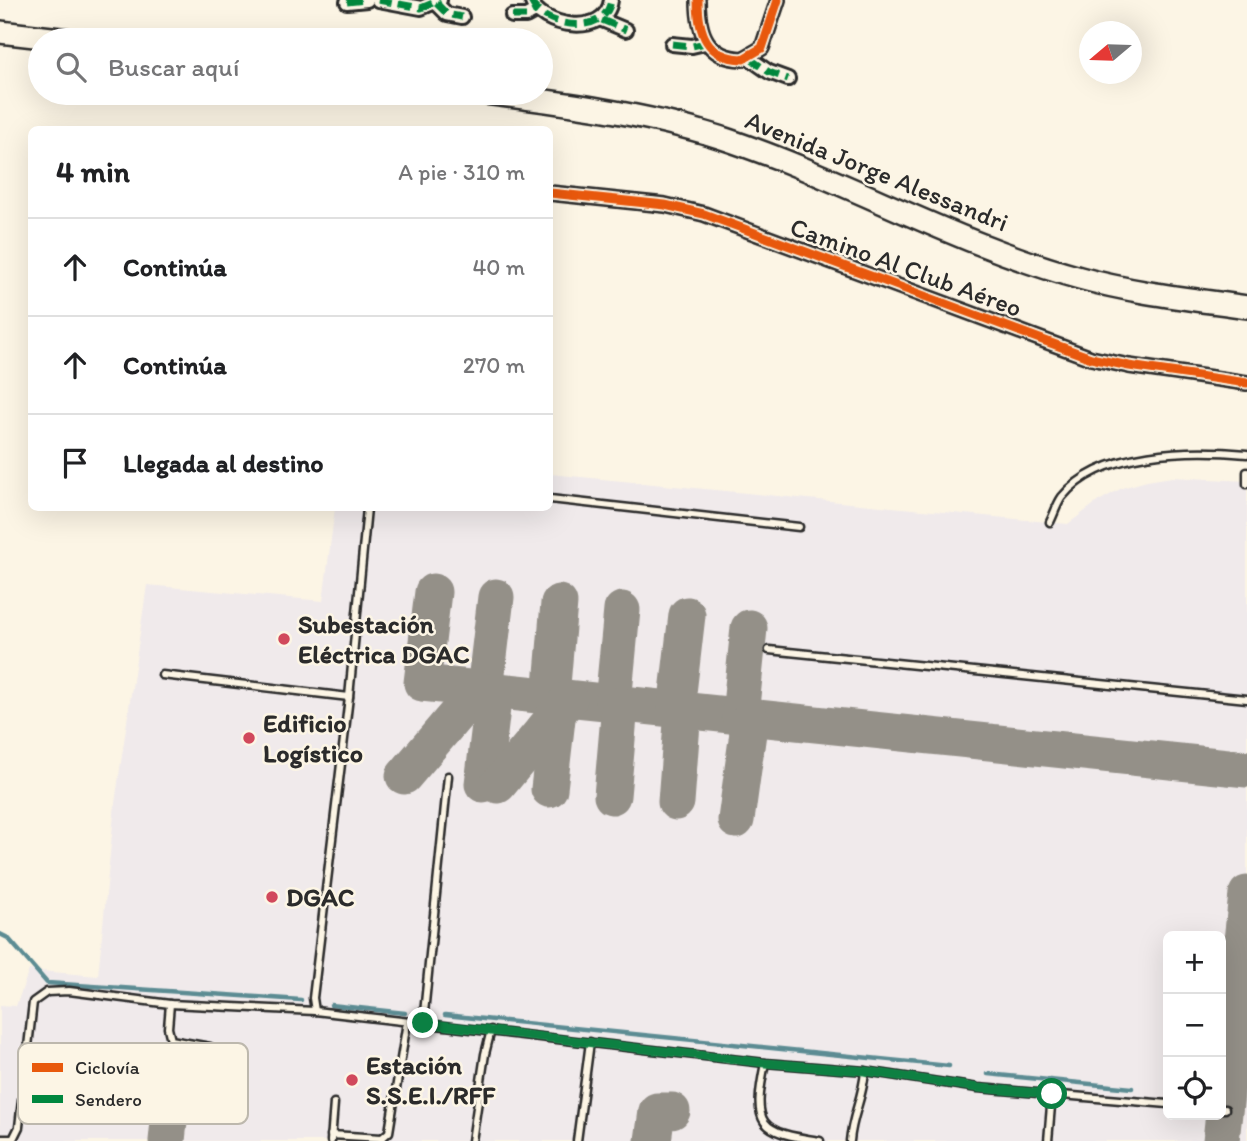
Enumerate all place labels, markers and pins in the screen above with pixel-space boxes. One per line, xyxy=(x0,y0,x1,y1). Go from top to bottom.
place label: Subestación Eléctrica DGAC xyxy=(298,608,470,670)
marker: Subestación Eléctrica DGAC xyxy=(276,631,292,647)
place label: Edificio Logístico xyxy=(263,707,363,769)
marker: Edificio Logístico xyxy=(241,730,257,746)
place label: DGAC xyxy=(286,881,355,913)
marker: DGAC xyxy=(264,889,280,905)
place label: Estación S.S.E.I./RFF xyxy=(366,1049,496,1111)
marker: Estación S.S.E.I./RFF xyxy=(344,1072,360,1088)

